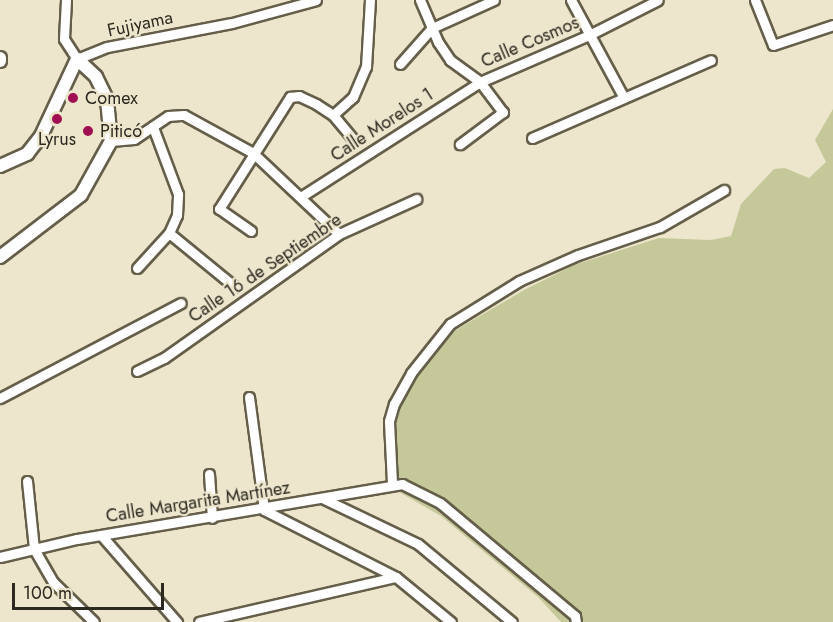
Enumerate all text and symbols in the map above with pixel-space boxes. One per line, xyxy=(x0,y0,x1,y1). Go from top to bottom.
street label: Fujiyama xyxy=(105,7,175,41)
street label: Calle Cosmos xyxy=(478,12,582,72)
street label: Calle Morelos 1 xyxy=(327,84,437,166)
place label: Comex xyxy=(85,87,138,109)
marker: Comex xyxy=(66,91,80,105)
marker: Lyrus xyxy=(50,112,64,126)
place label: Piticó xyxy=(100,120,142,142)
marker: Piticó xyxy=(81,124,95,138)
place label: Lyrus xyxy=(38,128,76,150)
street label: Calle 16 de Septiembre xyxy=(184,209,346,327)
street label: Calle Margarita Martínez xyxy=(104,477,292,527)
scale bar xyxy=(15,571,166,609)
text: 100 m xyxy=(23,580,72,606)

